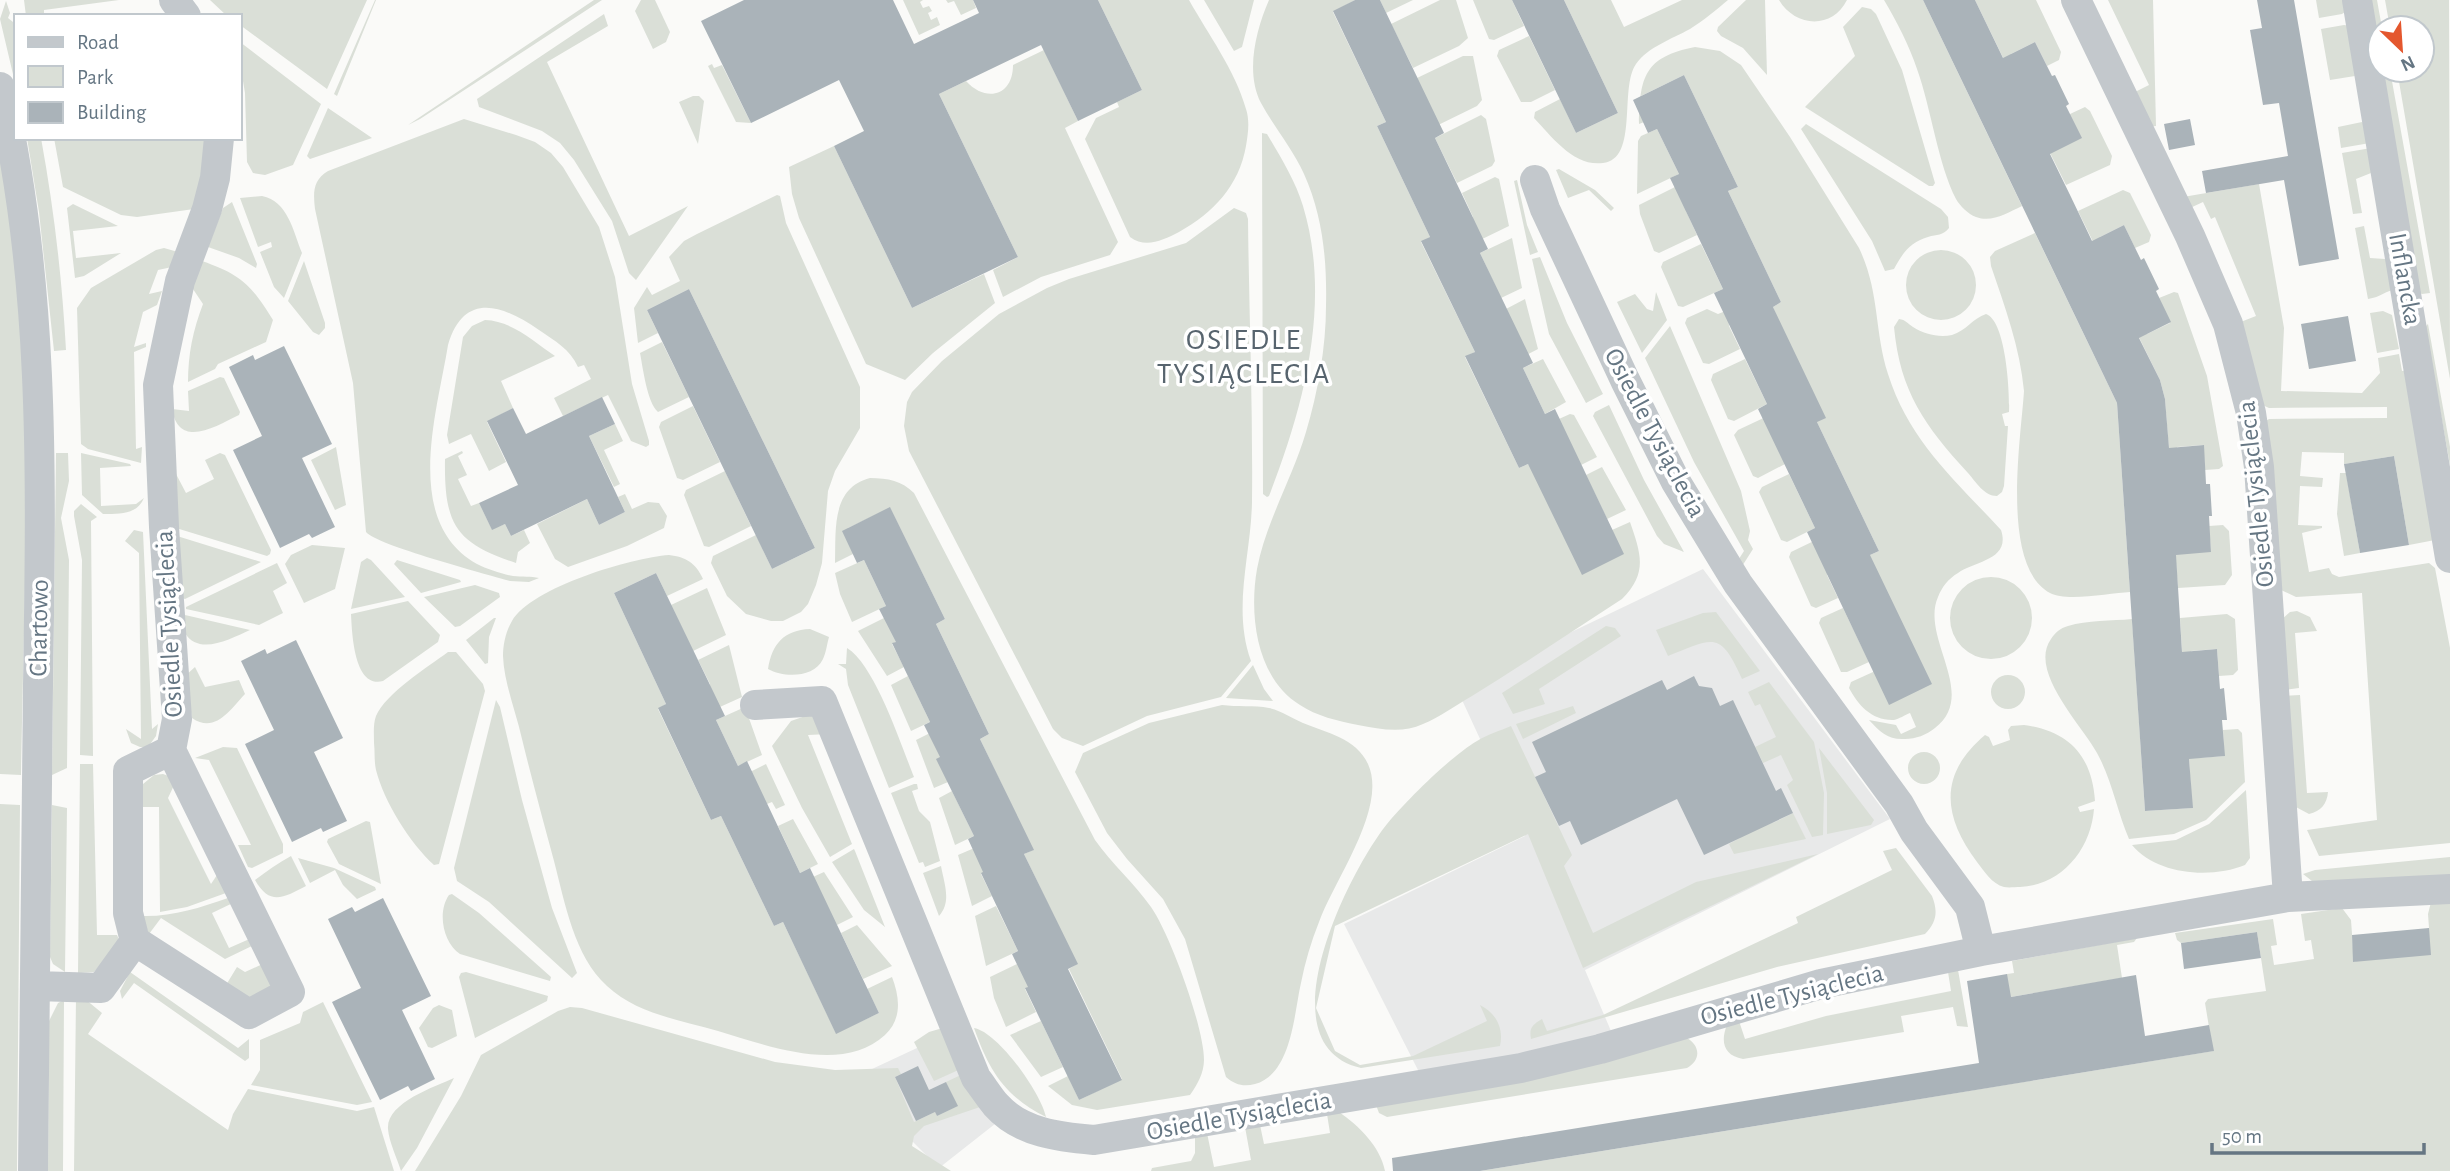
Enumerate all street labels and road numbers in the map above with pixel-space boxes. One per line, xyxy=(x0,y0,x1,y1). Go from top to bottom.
street label: Inflancka xyxy=(2384,231,2426,327)
street label: Osiedle Tysiąclecia xyxy=(1600,344,1710,522)
street label: Osiedle Tysiąclecia xyxy=(2233,399,2279,589)
street label: Osiedle Tysiąclecia xyxy=(151,530,187,718)
street label: Chartowo xyxy=(25,579,53,677)
street label: Osiedle Tysiąclecia xyxy=(1698,960,1886,1030)
street label: Osiedle Tysiąclecia xyxy=(1144,1087,1334,1145)

